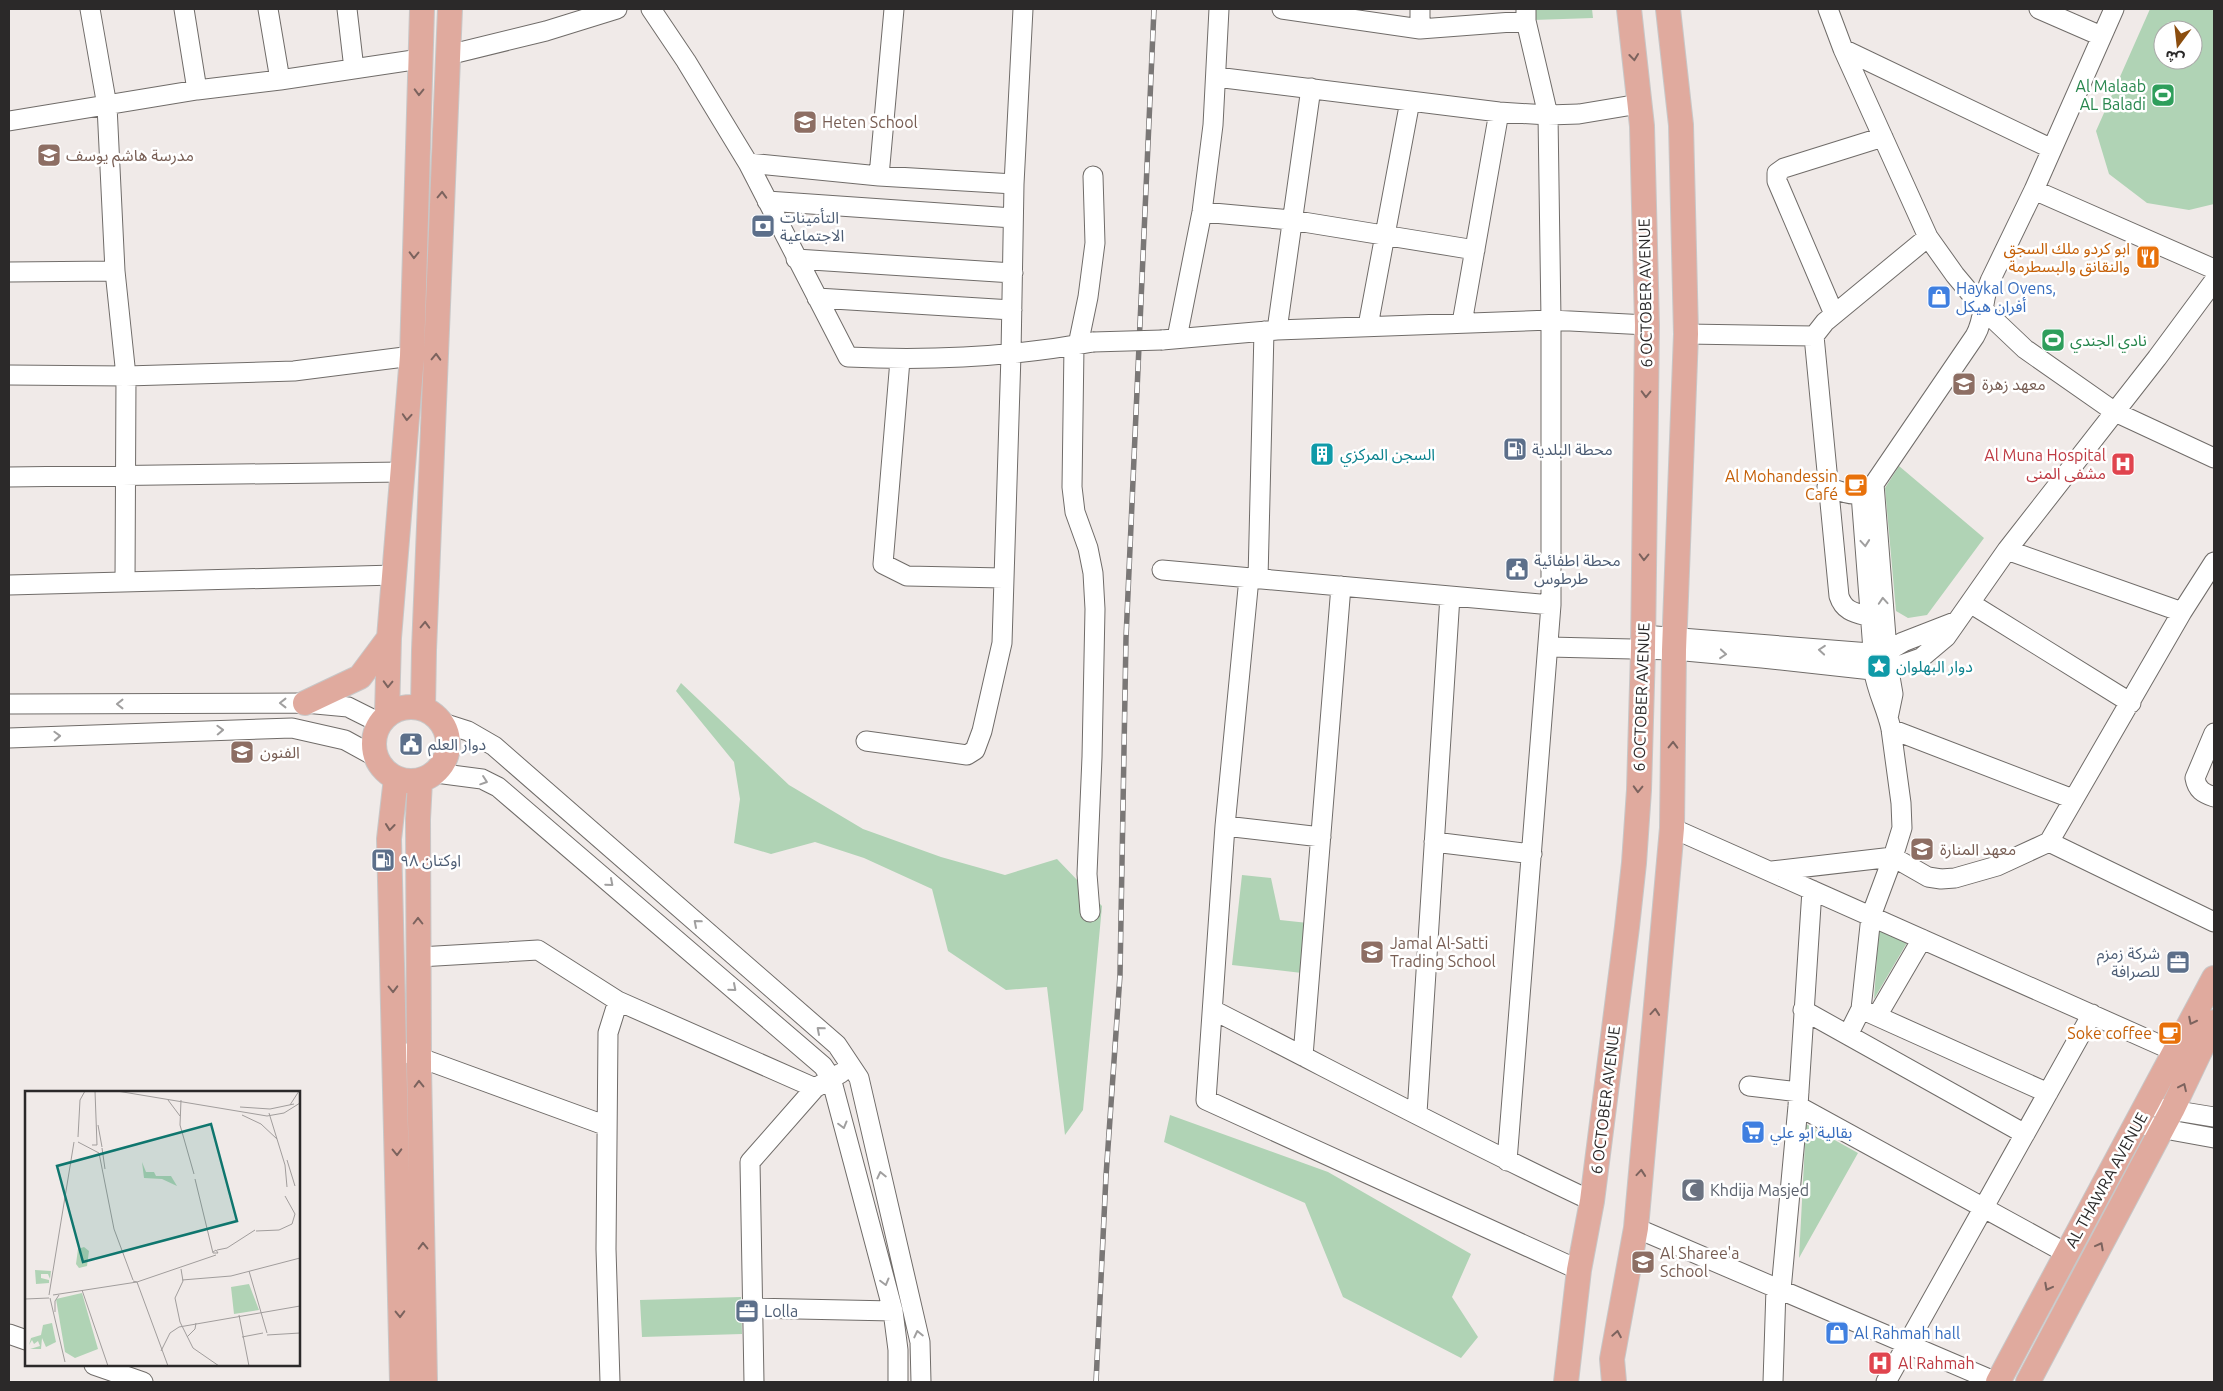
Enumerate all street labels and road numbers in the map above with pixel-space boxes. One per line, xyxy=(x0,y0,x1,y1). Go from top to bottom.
street label: 6 OCTOBER AVENUE xyxy=(1635,218,1655,368)
street label: 6 OCTOBER AVENUE xyxy=(1629,622,1653,772)
street label: 6 OCTOBER AVENUE xyxy=(1587,1025,1623,1175)
street label: AL THAWRA AVENUE xyxy=(2061,1109,2151,1251)

